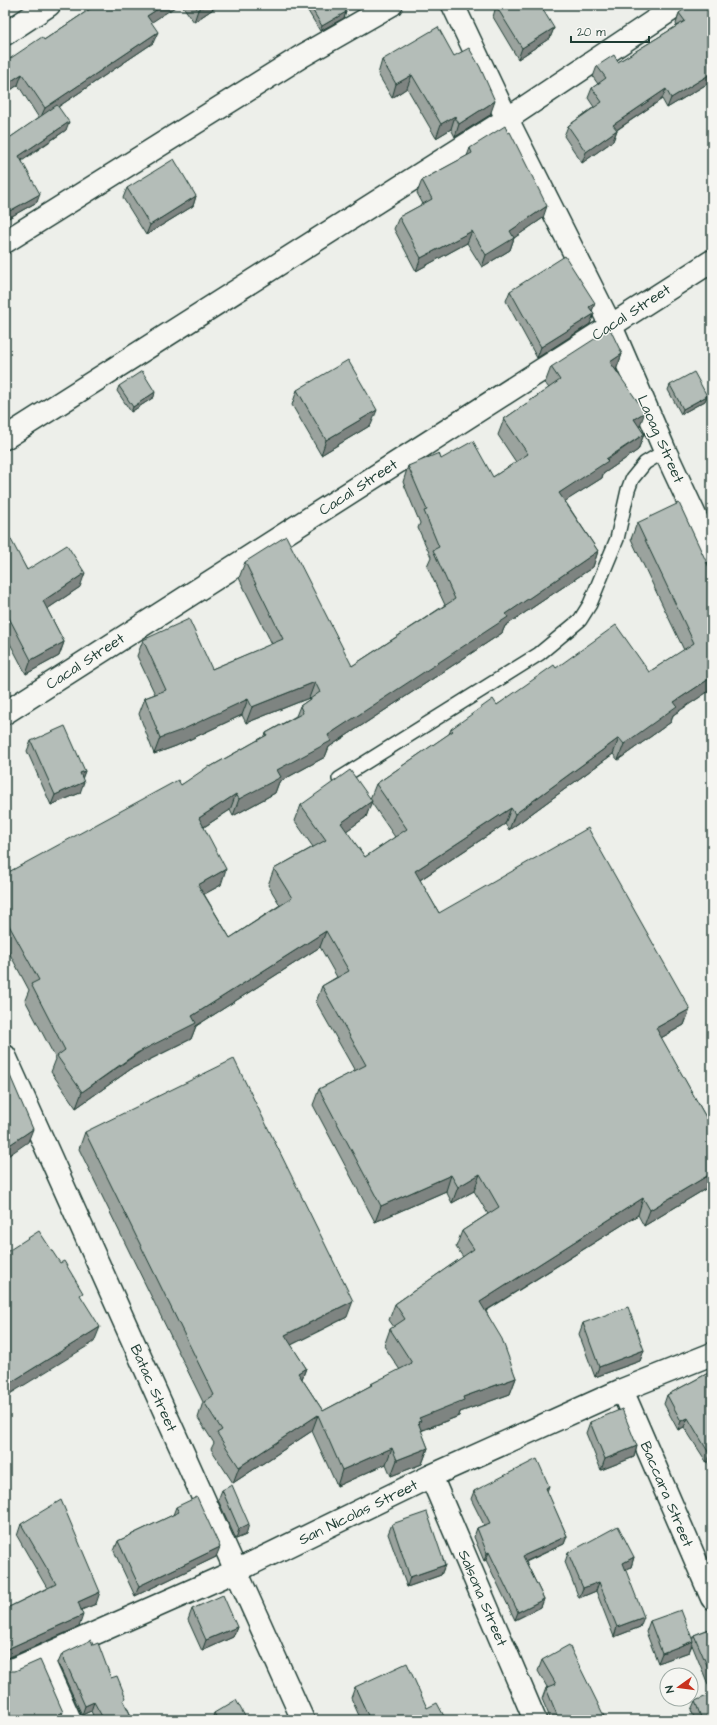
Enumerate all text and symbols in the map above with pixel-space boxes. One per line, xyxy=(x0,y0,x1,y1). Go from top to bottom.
scale bar xyxy=(571,18,649,44)
text: 20 m xyxy=(577,24,606,41)
street label: Cacal Street xyxy=(588,279,675,346)
street label: Laoag Street xyxy=(631,392,689,487)
street label: Cacal Street xyxy=(315,454,402,521)
street label: Cacal Street xyxy=(42,628,129,695)
street label: Batac Street xyxy=(125,1341,182,1435)
street label: Baccara Street xyxy=(635,1438,698,1550)
street label: San Nicolas Street xyxy=(295,1474,421,1550)
street label: Salsona Street xyxy=(453,1547,512,1650)
north arrow xyxy=(659,1667,699,1707)
text: N xyxy=(662,1684,678,1694)

